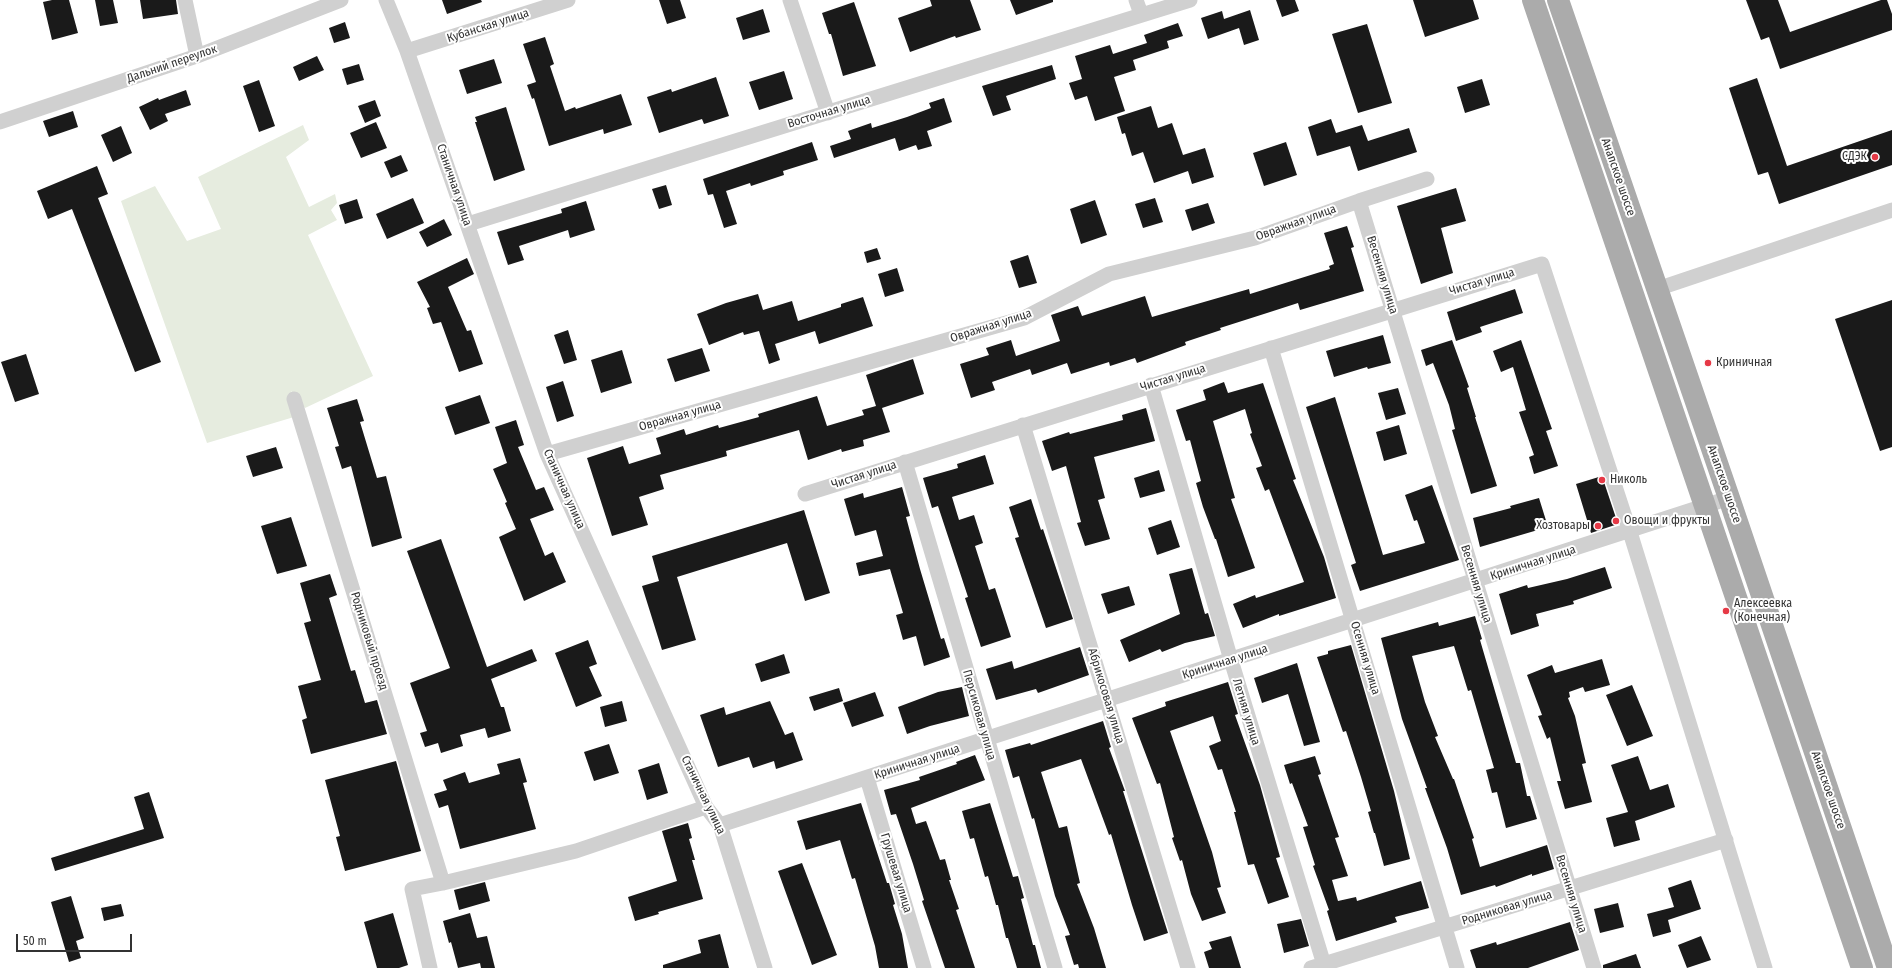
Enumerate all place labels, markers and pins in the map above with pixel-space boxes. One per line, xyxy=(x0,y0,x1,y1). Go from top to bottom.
place label: СДЭК xyxy=(1842,150,1867,164)
marker: СДЭК xyxy=(1870,152,1880,162)
place label: Криничная xyxy=(1716,356,1772,370)
marker: Криничная xyxy=(1703,358,1713,368)
place label: Николь xyxy=(1610,473,1647,487)
marker: Николь xyxy=(1597,475,1607,485)
place label: Овощи и фрукты xyxy=(1624,514,1710,528)
marker: Овощи и фрукты xyxy=(1611,516,1621,526)
place label: Хозтовары xyxy=(1536,519,1590,533)
marker: Хозтовары xyxy=(1593,521,1603,531)
place label: Алексеевка (Конечная) xyxy=(1734,597,1792,625)
marker: Алексеевка (Конечная) xyxy=(1721,606,1731,616)

